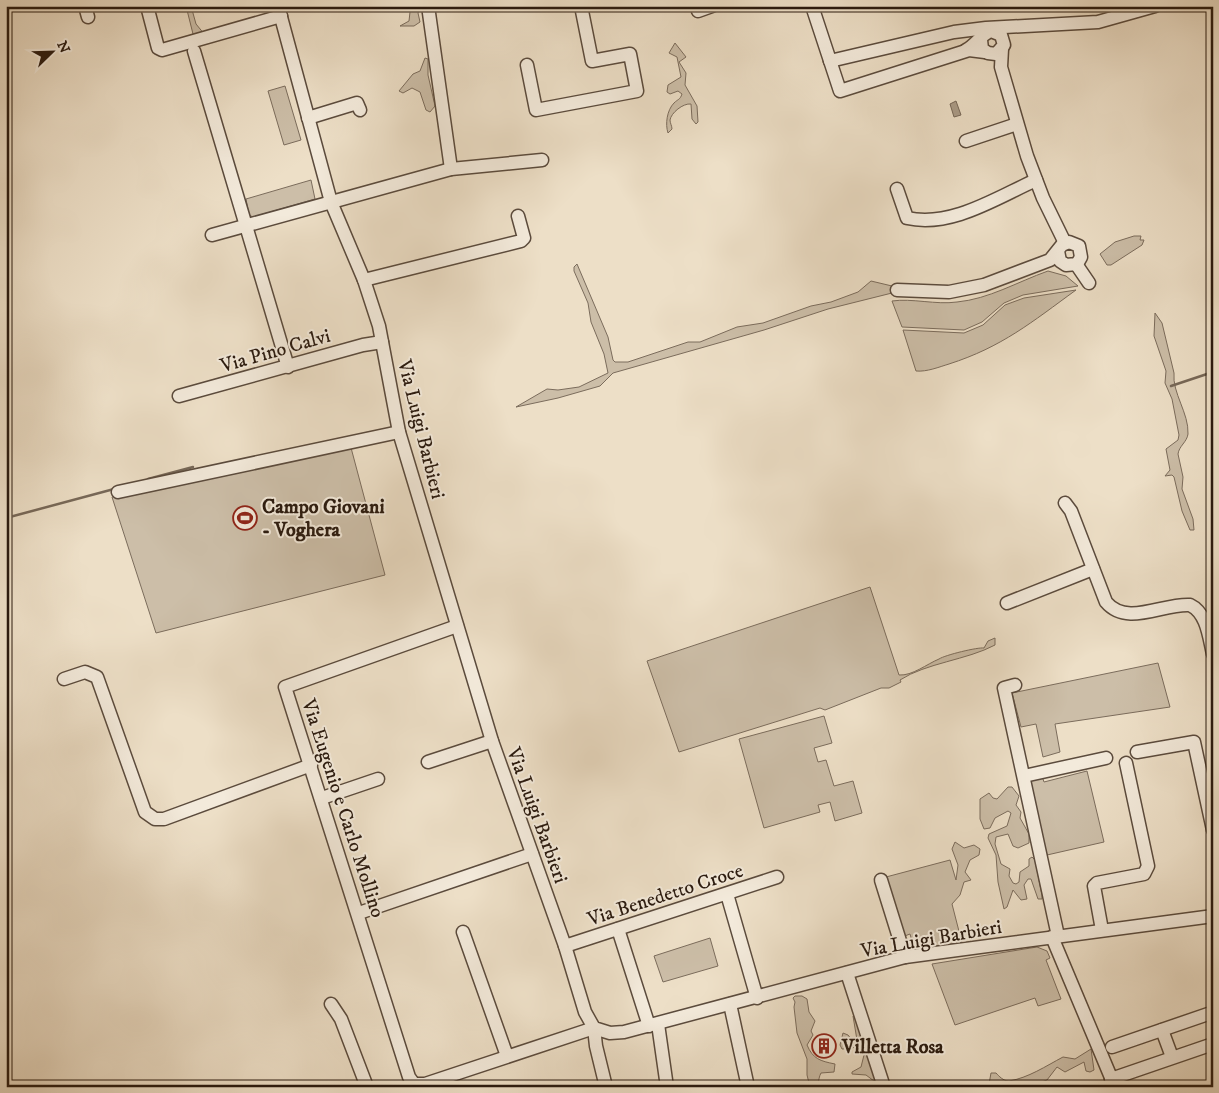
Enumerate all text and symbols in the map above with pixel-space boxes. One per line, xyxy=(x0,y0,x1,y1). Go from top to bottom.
north arrow xyxy=(28,28,78,78)
text: N xyxy=(53,39,74,57)
street label: Via Pino Calvi xyxy=(217,324,333,379)
street label: Via Luigi Barbieri xyxy=(391,356,450,502)
place label: Campo Giovani - Voghera xyxy=(262,495,385,543)
sports icon: Campo Giovani - Voghera xyxy=(232,505,258,531)
street label: Via Eugenio e Carlo Mollino xyxy=(295,695,390,921)
street label: Via Luigi Barbieri xyxy=(500,743,573,887)
street label: Via Benedetto Croce xyxy=(583,858,747,933)
street label: Via Luigi Barbieri xyxy=(858,915,1004,964)
building icon: Villetta Rosa xyxy=(811,1033,837,1059)
place label: Villetta Rosa xyxy=(841,1035,944,1060)

